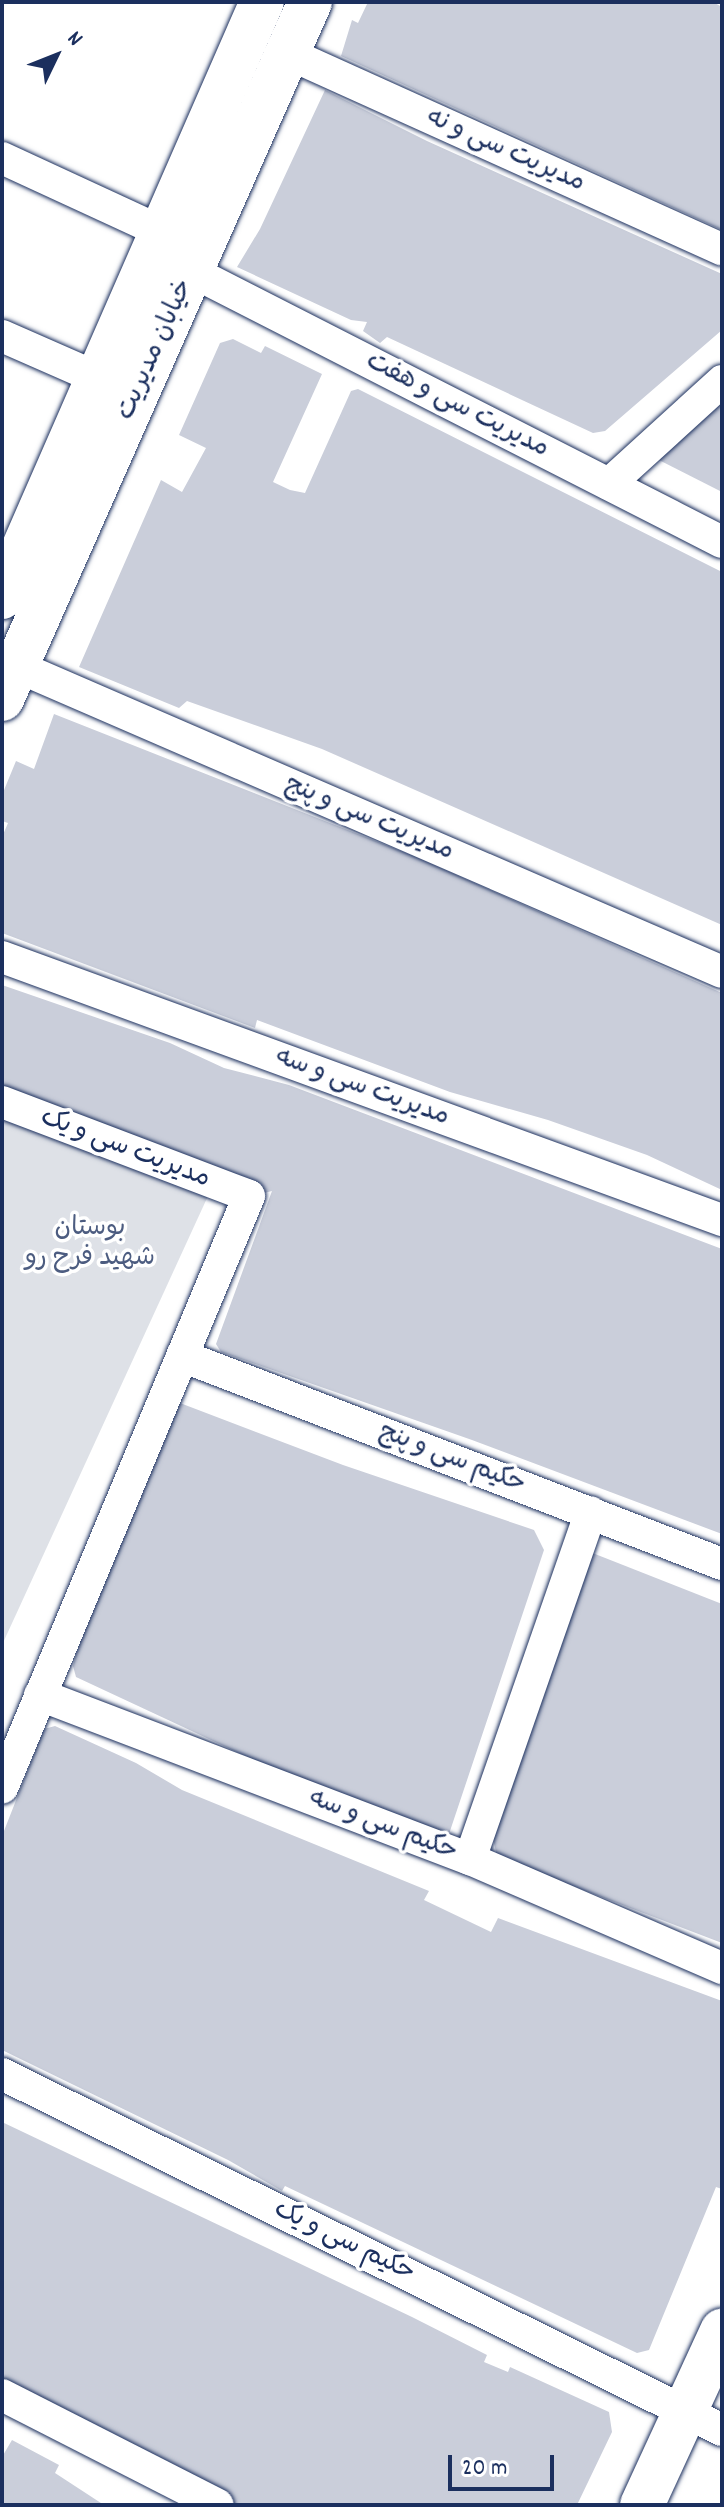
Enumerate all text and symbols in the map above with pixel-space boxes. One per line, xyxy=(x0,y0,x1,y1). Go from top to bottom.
north arrow xyxy=(16,16,96,96)
text: N xyxy=(59,25,89,54)
street label: مدیریت سی و نه xyxy=(421,102,589,200)
street label: خیابان مدیریت xyxy=(111,275,201,425)
street label: مدیریت سی و هفت xyxy=(360,346,554,466)
street label: مدیریت سی و پنج xyxy=(280,769,458,869)
street label: مدیریت سی و سه xyxy=(271,1042,453,1134)
street label: مدیریت سی و یک xyxy=(36,1102,214,1196)
park label: بوستان شهید فرح رو xyxy=(25,1213,155,1274)
street label: حکیم سی و پنج xyxy=(374,1417,530,1501)
street label: حکیم سی و سه xyxy=(304,1783,462,1869)
street label: حکیم سی و یک xyxy=(268,2194,420,2290)
scale bar xyxy=(452,2439,558,2489)
text: 20 m xyxy=(462,2452,508,2486)

